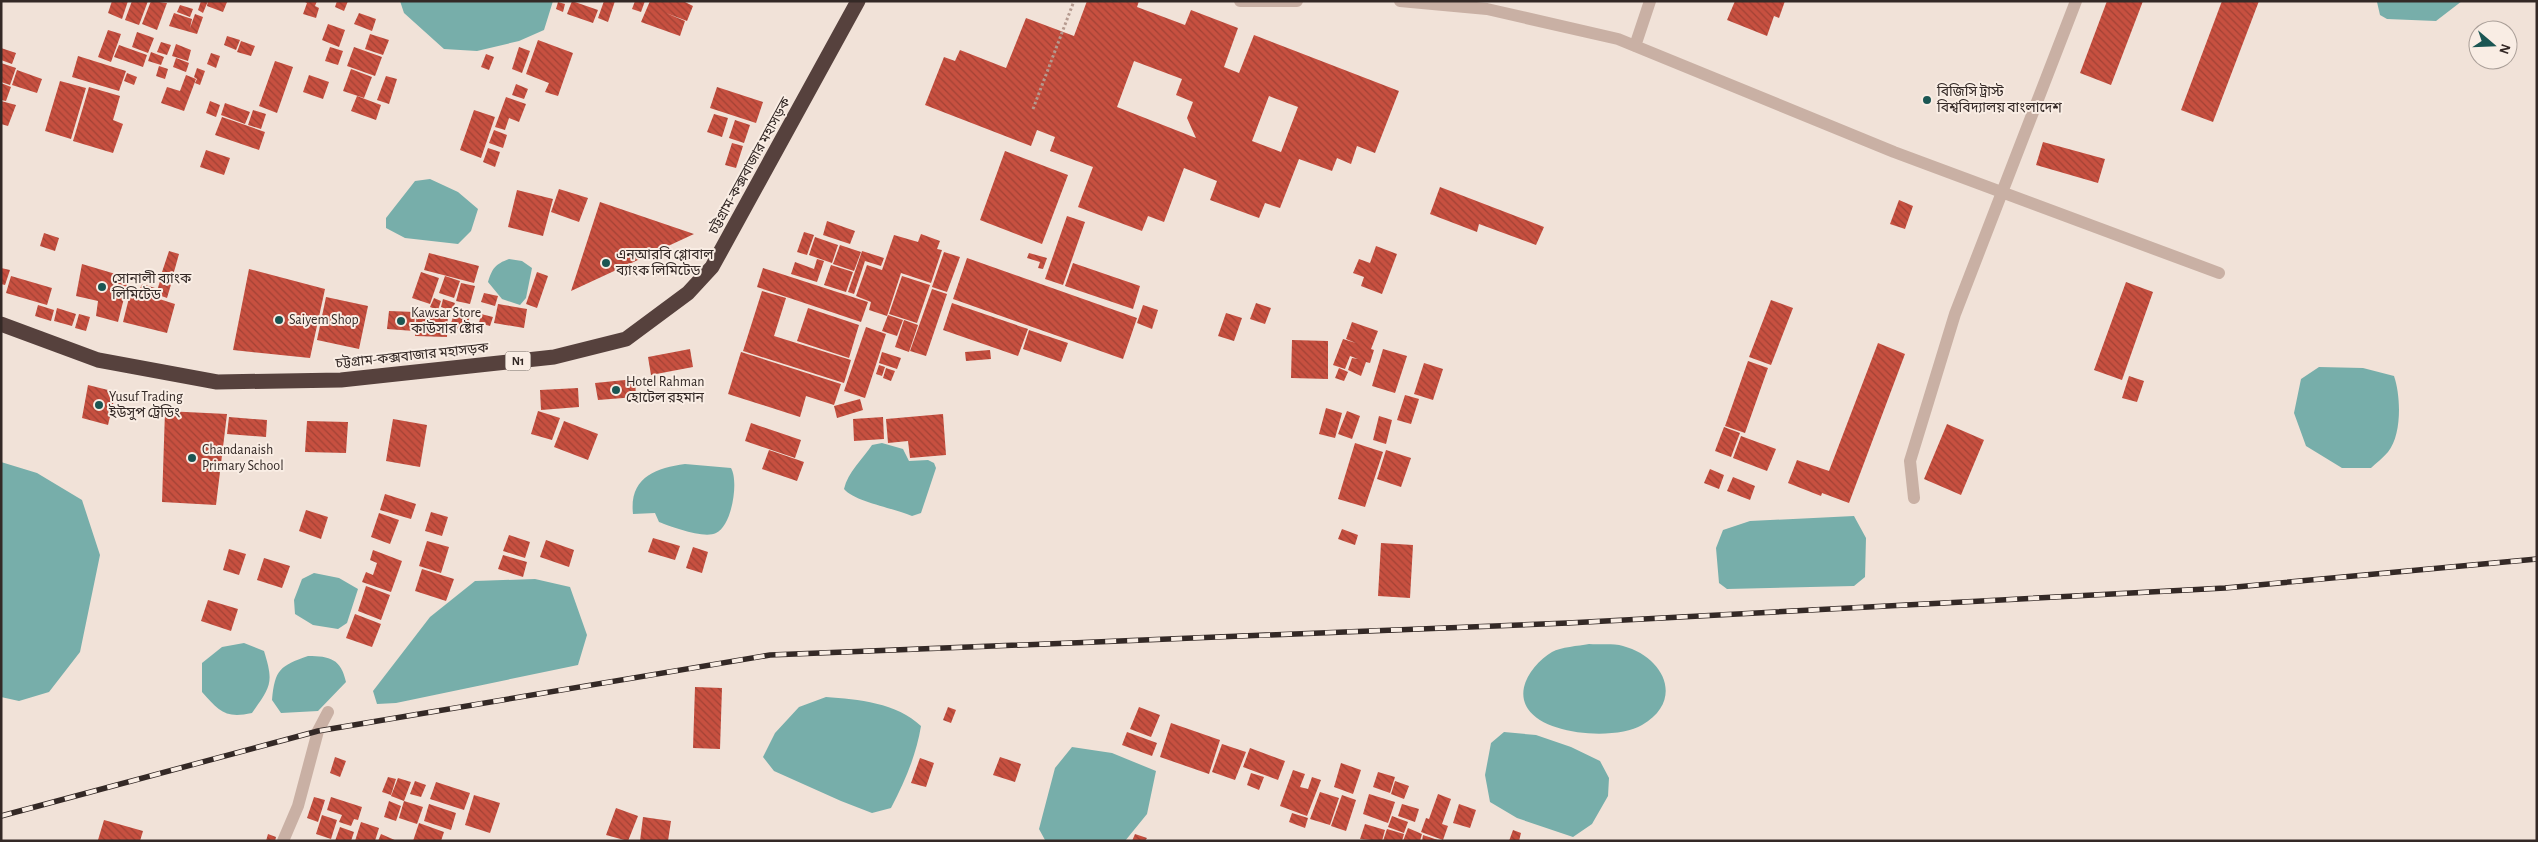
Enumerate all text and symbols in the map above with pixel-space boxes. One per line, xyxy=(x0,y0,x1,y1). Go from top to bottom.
north arrow xyxy=(2468,20,2518,70)
text: N xyxy=(2496,42,2513,56)
place label: বিজিসি ট্রাস্ট বিশ্ববিদ্যালয় বাংলাদেশ xyxy=(1936,83,2062,115)
street label: চট্টগ্রাম-কক্সবাজার মহাসড়ক xyxy=(704,94,794,238)
marker: বিজিসি ট্রাস্ট বিশ্ববিদ্যালয় বাংলাদেশ xyxy=(1921,94,1933,106)
place label: এনআরবি গ্লোবাল ব্যাংক লিমিটেড xyxy=(615,246,714,278)
marker: এনআরবি গ্লোবাল ব্যাংক লিমিটেড xyxy=(600,257,612,269)
place label: সোনালী ব্যাংক লিমিটেড xyxy=(111,270,192,302)
marker: সোনালী ব্যাংক লিমিটেড xyxy=(96,281,108,293)
place label: Kawsar Store কাউসার ষ্টোর xyxy=(410,306,484,336)
place label: Saiyem Shop xyxy=(289,313,359,327)
marker: Saiyem Shop xyxy=(273,314,285,326)
marker: Kawsar Store কাউসার ষ্টোর xyxy=(395,315,407,327)
street label: চট্টগ্রাম-কক্সবাজার মহাসড়ক xyxy=(334,339,490,371)
road number: N1 xyxy=(506,352,530,371)
place label: Hotel Rahman হোটেল রহমান xyxy=(626,375,705,405)
marker: Hotel Rahman হোটেল রহমান xyxy=(610,384,622,396)
place label: Yusuf Trading ইউসুপ ট্রেডিং xyxy=(108,390,183,421)
marker: Yusuf Trading ইউসুপ ট্রেডিং xyxy=(93,399,105,411)
place label: Chandanaish Primary School xyxy=(202,443,284,473)
marker: Chandanaish Primary School xyxy=(186,452,198,464)

